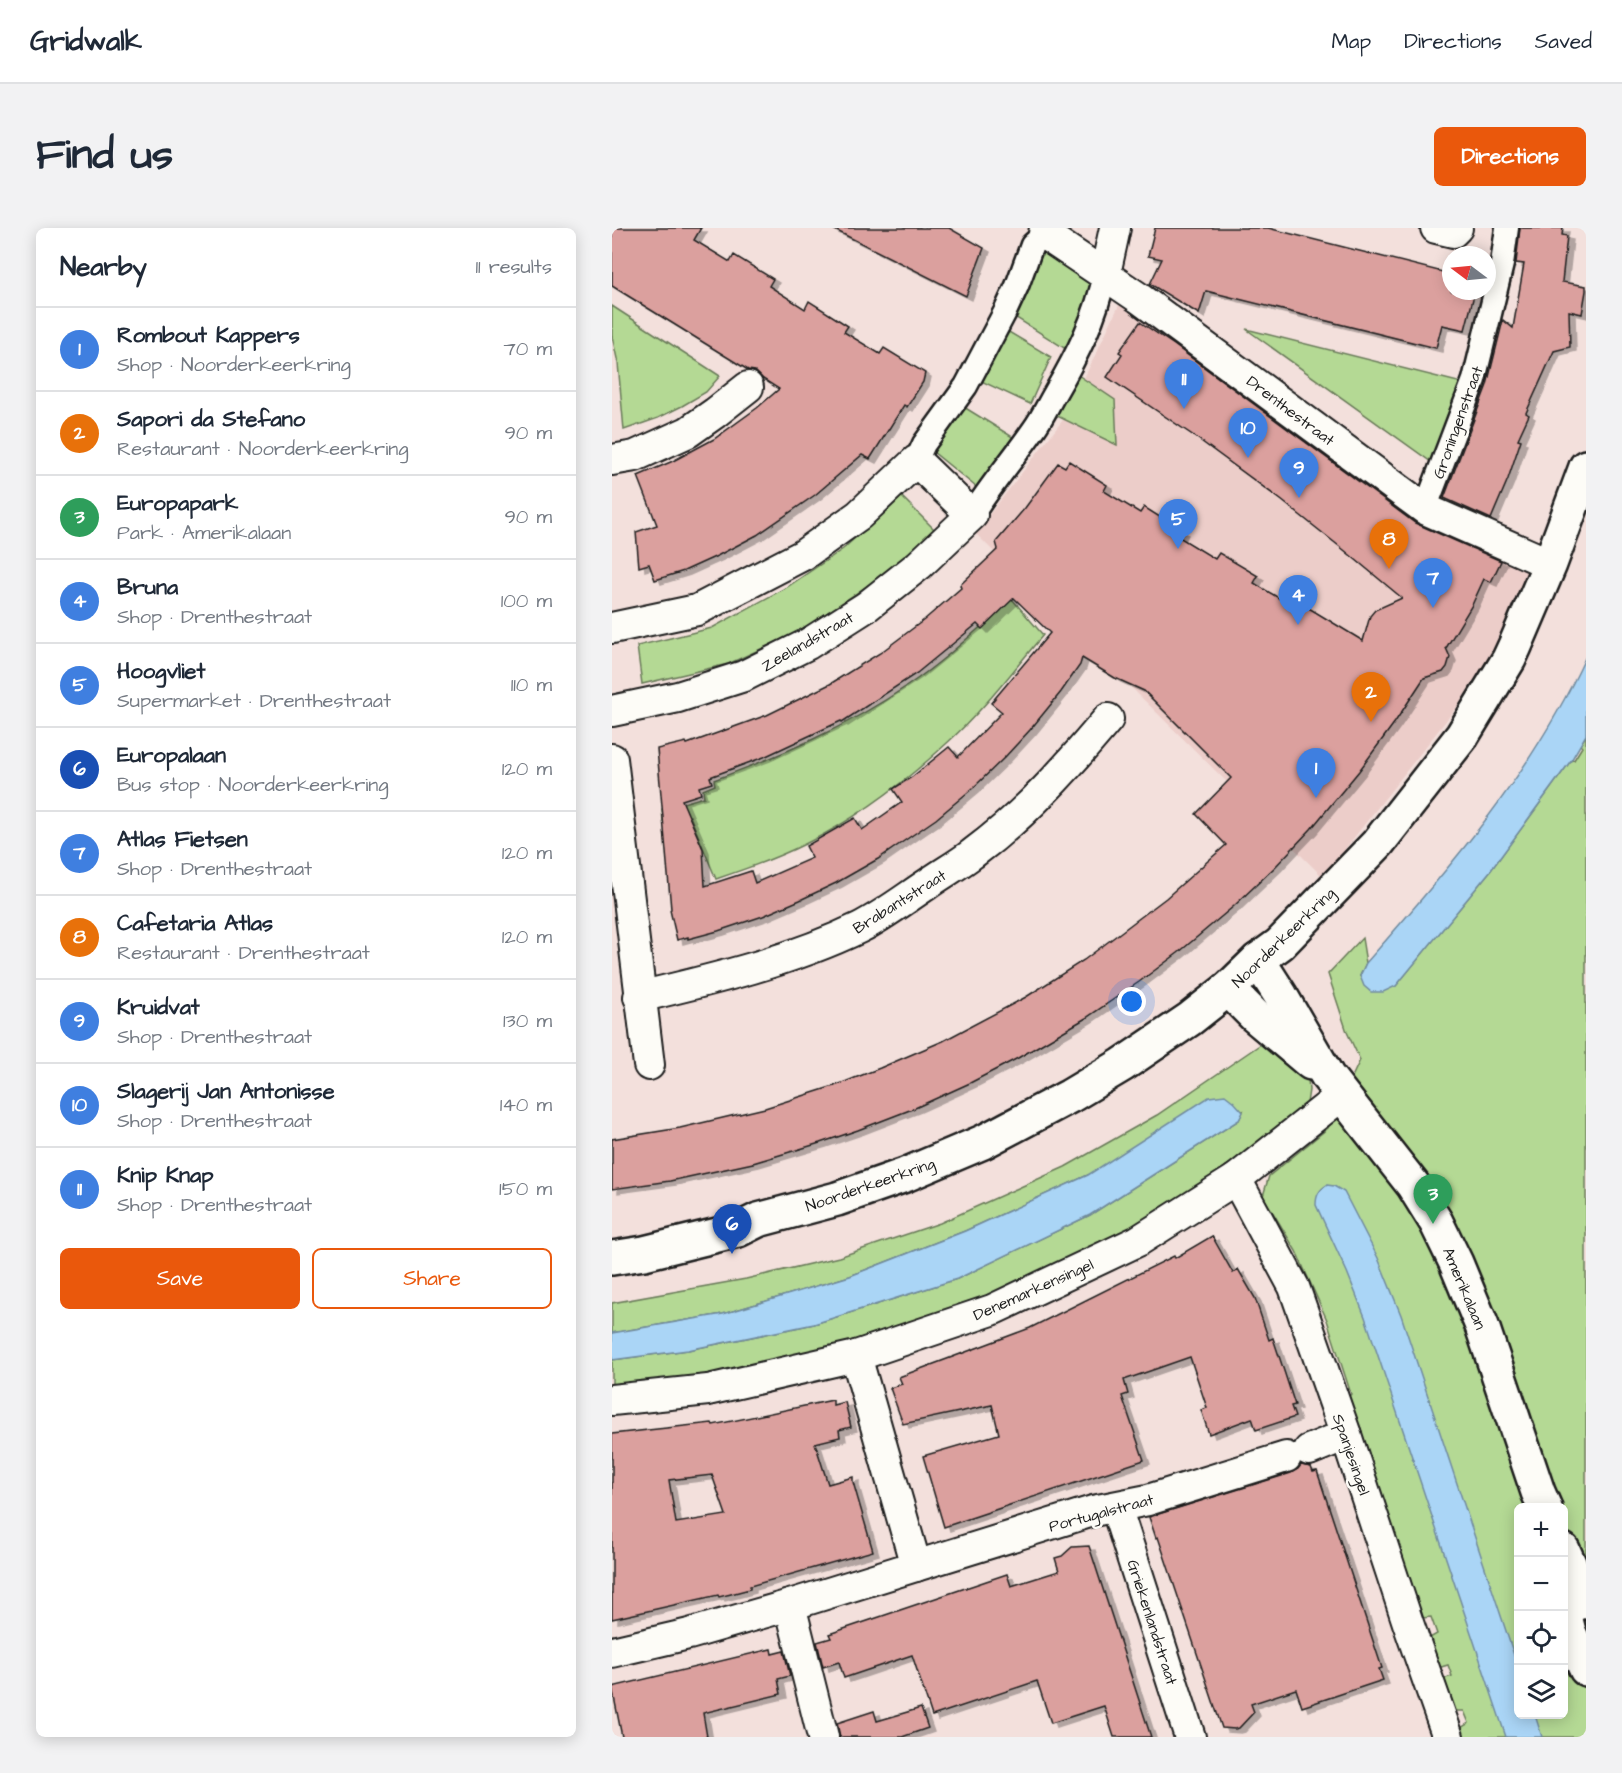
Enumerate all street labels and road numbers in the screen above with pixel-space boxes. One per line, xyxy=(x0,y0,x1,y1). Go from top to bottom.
street label: Groningenstraat xyxy=(1427,362,1490,482)
street label: Drenthestraat xyxy=(1242,370,1339,451)
street label: Zeelandstraat xyxy=(757,606,858,677)
street label: Brabantstraat xyxy=(849,864,951,939)
street label: Noorderkeerkring xyxy=(1227,883,1341,994)
street label: Noorderkeerkring xyxy=(803,1152,938,1218)
street label: Amerikalaan xyxy=(1437,1244,1491,1333)
street label: Denemarkensingel xyxy=(970,1254,1097,1327)
street label: Spanjesingel xyxy=(1326,1411,1375,1498)
street label: Portugalstraat xyxy=(1046,1488,1157,1538)
street label: Griekenlandstraat xyxy=(1121,1557,1183,1688)

